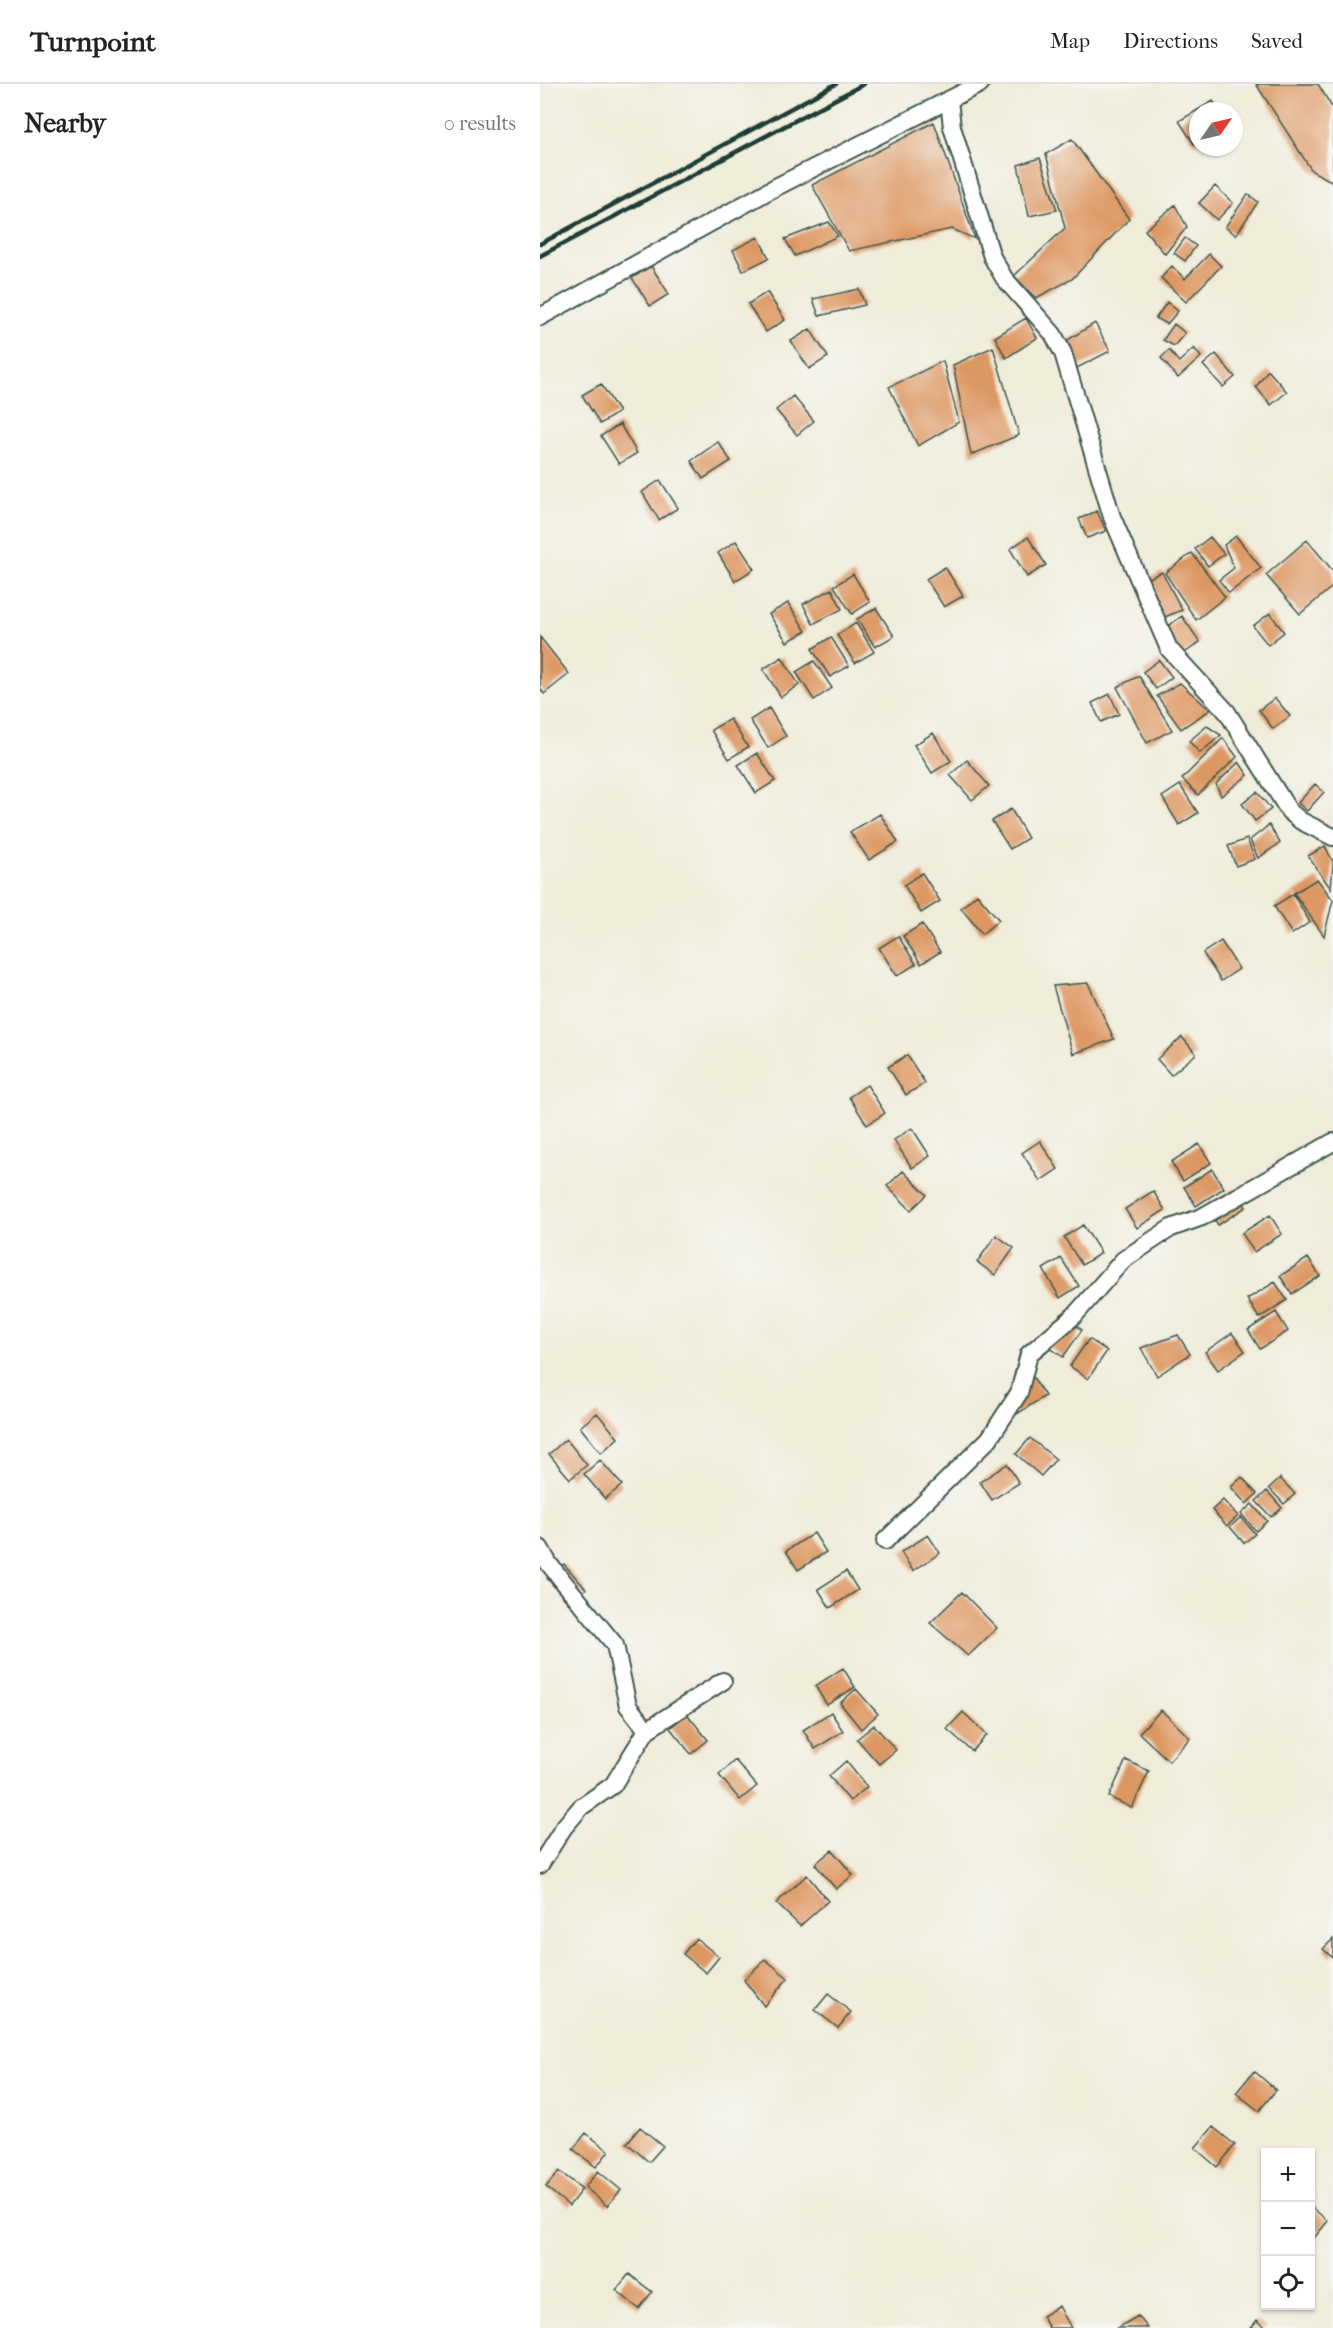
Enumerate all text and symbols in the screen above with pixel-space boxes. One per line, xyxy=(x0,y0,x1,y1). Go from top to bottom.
text: Turnpoint xyxy=(30,25,156,58)
text: Map xyxy=(1050,29,1090,53)
text: Directions xyxy=(1123,29,1218,53)
text: Saved xyxy=(1251,29,1303,53)
north arrow xyxy=(1189,102,1243,156)
text: Nearby xyxy=(24,108,106,139)
text: 0 results xyxy=(444,112,516,135)
map controls xyxy=(1261,2148,1315,2310)
button: + xyxy=(1261,2148,1315,2202)
button: − xyxy=(1261,2202,1315,2256)
button: locate xyxy=(1261,2256,1315,2310)

